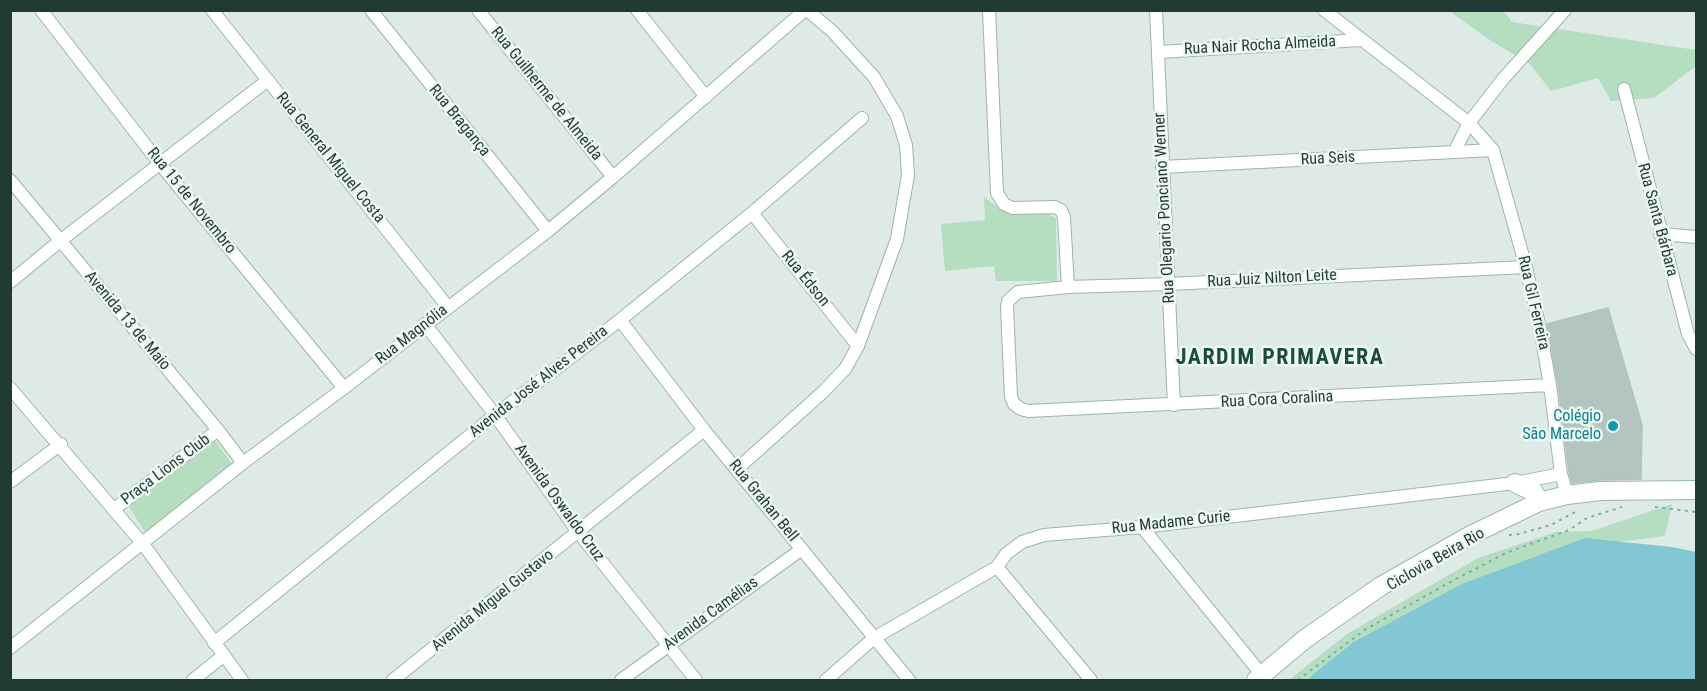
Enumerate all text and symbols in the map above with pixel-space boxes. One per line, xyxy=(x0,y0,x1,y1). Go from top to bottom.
street label: Rua Guilherme de Almeida xyxy=(486,23,606,165)
street label: Rua Nair Rocha Almeida xyxy=(1184,32,1336,60)
street label: Rua Bragança xyxy=(424,81,494,161)
street label: Rua General Miguel Costa xyxy=(271,89,389,227)
street label: Rua Olegario Ponciano Werner xyxy=(1150,112,1180,304)
street label: Rua 15 de Novembro xyxy=(142,144,240,258)
street label: Rua Seis xyxy=(1300,148,1356,170)
street label: Rua Santa Bárbara xyxy=(1633,161,1681,279)
street label: Rua Édson xyxy=(777,247,833,311)
street label: Rua Gil Ferreira xyxy=(1513,254,1553,352)
street label: Rua Juiz Nilton Leite xyxy=(1207,266,1337,292)
street label: Avenida 13 de Maio xyxy=(80,267,174,375)
street label: Rua Magnólia xyxy=(372,301,452,369)
street label: Avenida José Alves Pereira xyxy=(466,322,612,442)
district label: JARDIM PRIMAVERA xyxy=(1176,345,1384,371)
street label: Rua Cora Coralina xyxy=(1220,387,1334,413)
place label: Colégio São Marcelo xyxy=(1522,407,1601,445)
marker: Colégio São Marcelo xyxy=(1606,419,1620,433)
street label: Praça Lions Club xyxy=(118,430,214,510)
street label: Avenida Oswaldo Cruz xyxy=(510,440,608,566)
street label: Rua Grahan Bell xyxy=(724,456,802,546)
street label: Rua Madame Curie xyxy=(1111,507,1231,539)
street label: Ciclovia Beira Rio xyxy=(1384,524,1488,596)
street label: Avenida Miguel Gustavo xyxy=(428,546,558,656)
street label: Avenida Camélias xyxy=(660,573,762,655)

